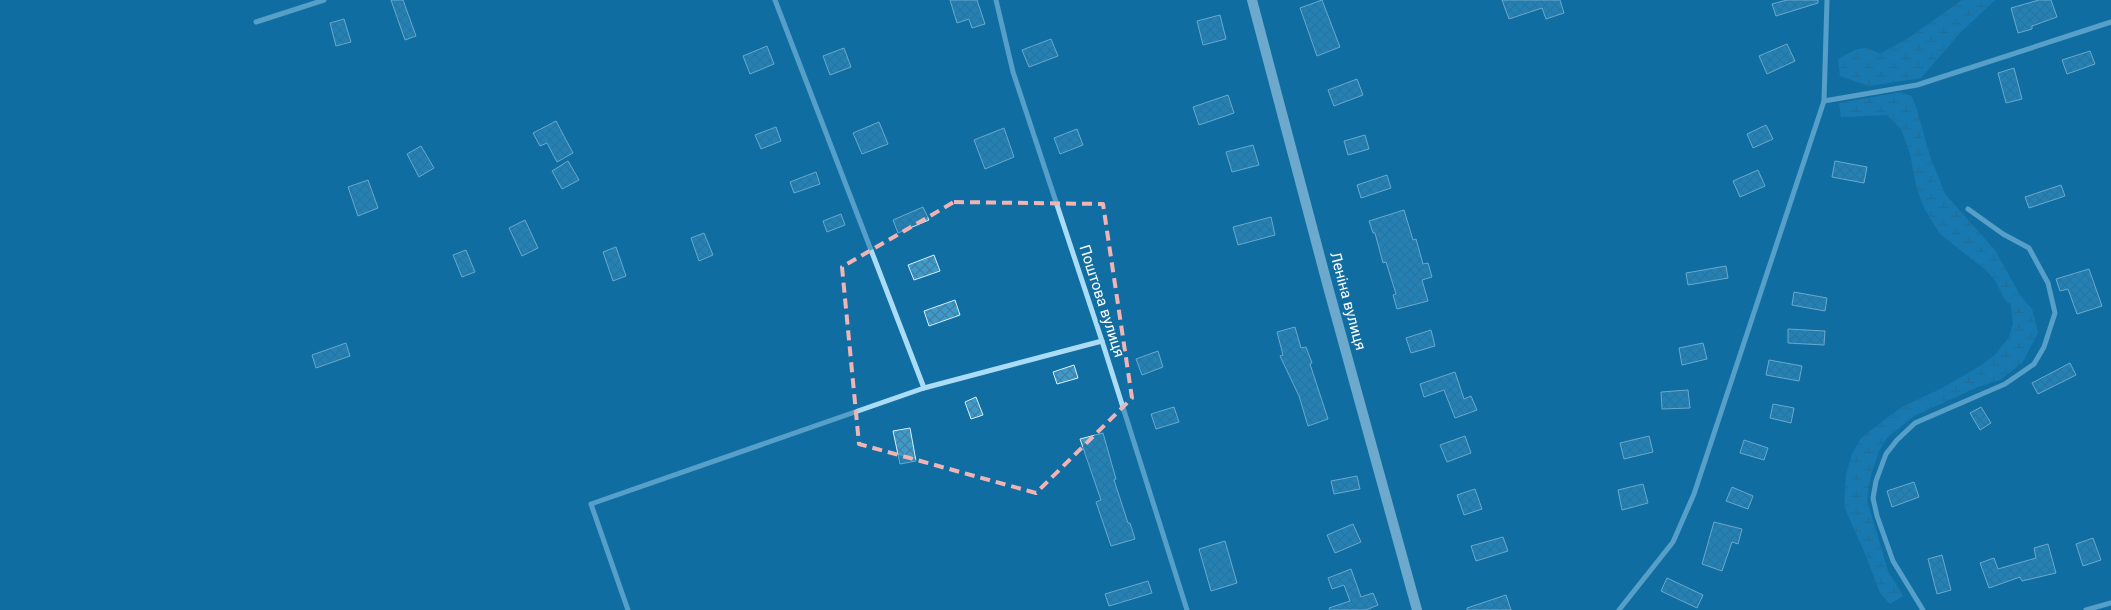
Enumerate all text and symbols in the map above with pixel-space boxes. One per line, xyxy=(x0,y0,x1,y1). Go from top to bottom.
street label: Поштова вулиця xyxy=(1075,243,1129,359)
street label: Леніна вулиця xyxy=(1326,250,1370,352)

